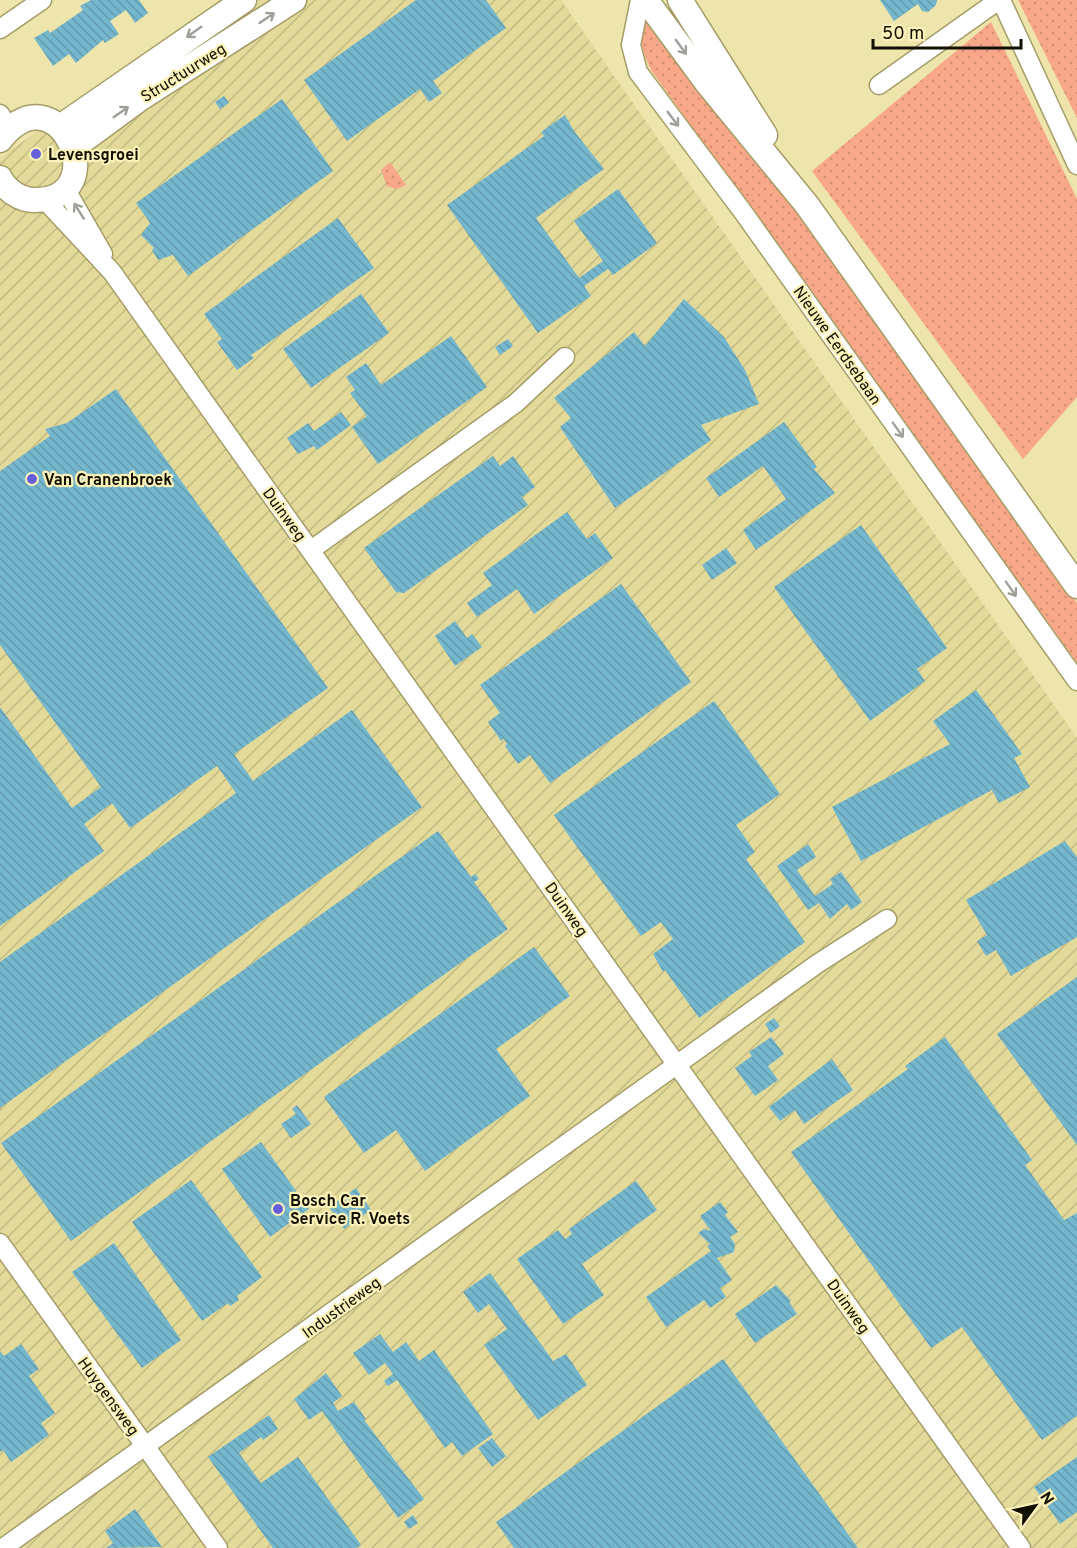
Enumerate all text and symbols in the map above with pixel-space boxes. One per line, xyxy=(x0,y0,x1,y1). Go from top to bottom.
one-way arrow xyxy=(258,12,275,24)
scale bar xyxy=(873,12,1022,50)
text: 50 m xyxy=(882,23,924,46)
one-way arrow xyxy=(187,26,203,38)
one-way arrow xyxy=(674,39,687,55)
street label: Structuurweg xyxy=(138,40,230,108)
one-way arrow xyxy=(113,106,129,118)
one-way arrow xyxy=(667,111,680,127)
place label: Levensgroei xyxy=(48,146,139,166)
marker: Levensgroei xyxy=(29,147,43,161)
one-way arrow xyxy=(73,203,85,220)
street label: Nieuwe Eerdsebaan xyxy=(788,283,885,409)
one-way arrow xyxy=(892,422,904,438)
place label: Van Cranenbroek xyxy=(44,471,172,491)
marker: Van Cranenbroek xyxy=(25,472,39,486)
street label: Duinweg xyxy=(257,484,310,546)
one-way arrow xyxy=(1005,581,1018,597)
street label: Duinweg xyxy=(539,879,591,941)
place label: Bosch Car Service R. Voets xyxy=(290,1192,410,1230)
marker: Bosch Car Service R. Voets xyxy=(271,1202,285,1216)
street label: Industrieweg xyxy=(299,1273,385,1344)
street label: Duinweg xyxy=(821,1276,873,1338)
street label: Huygensweg xyxy=(72,1354,143,1440)
north arrow xyxy=(1005,1476,1065,1536)
text: N xyxy=(1034,1489,1057,1509)

